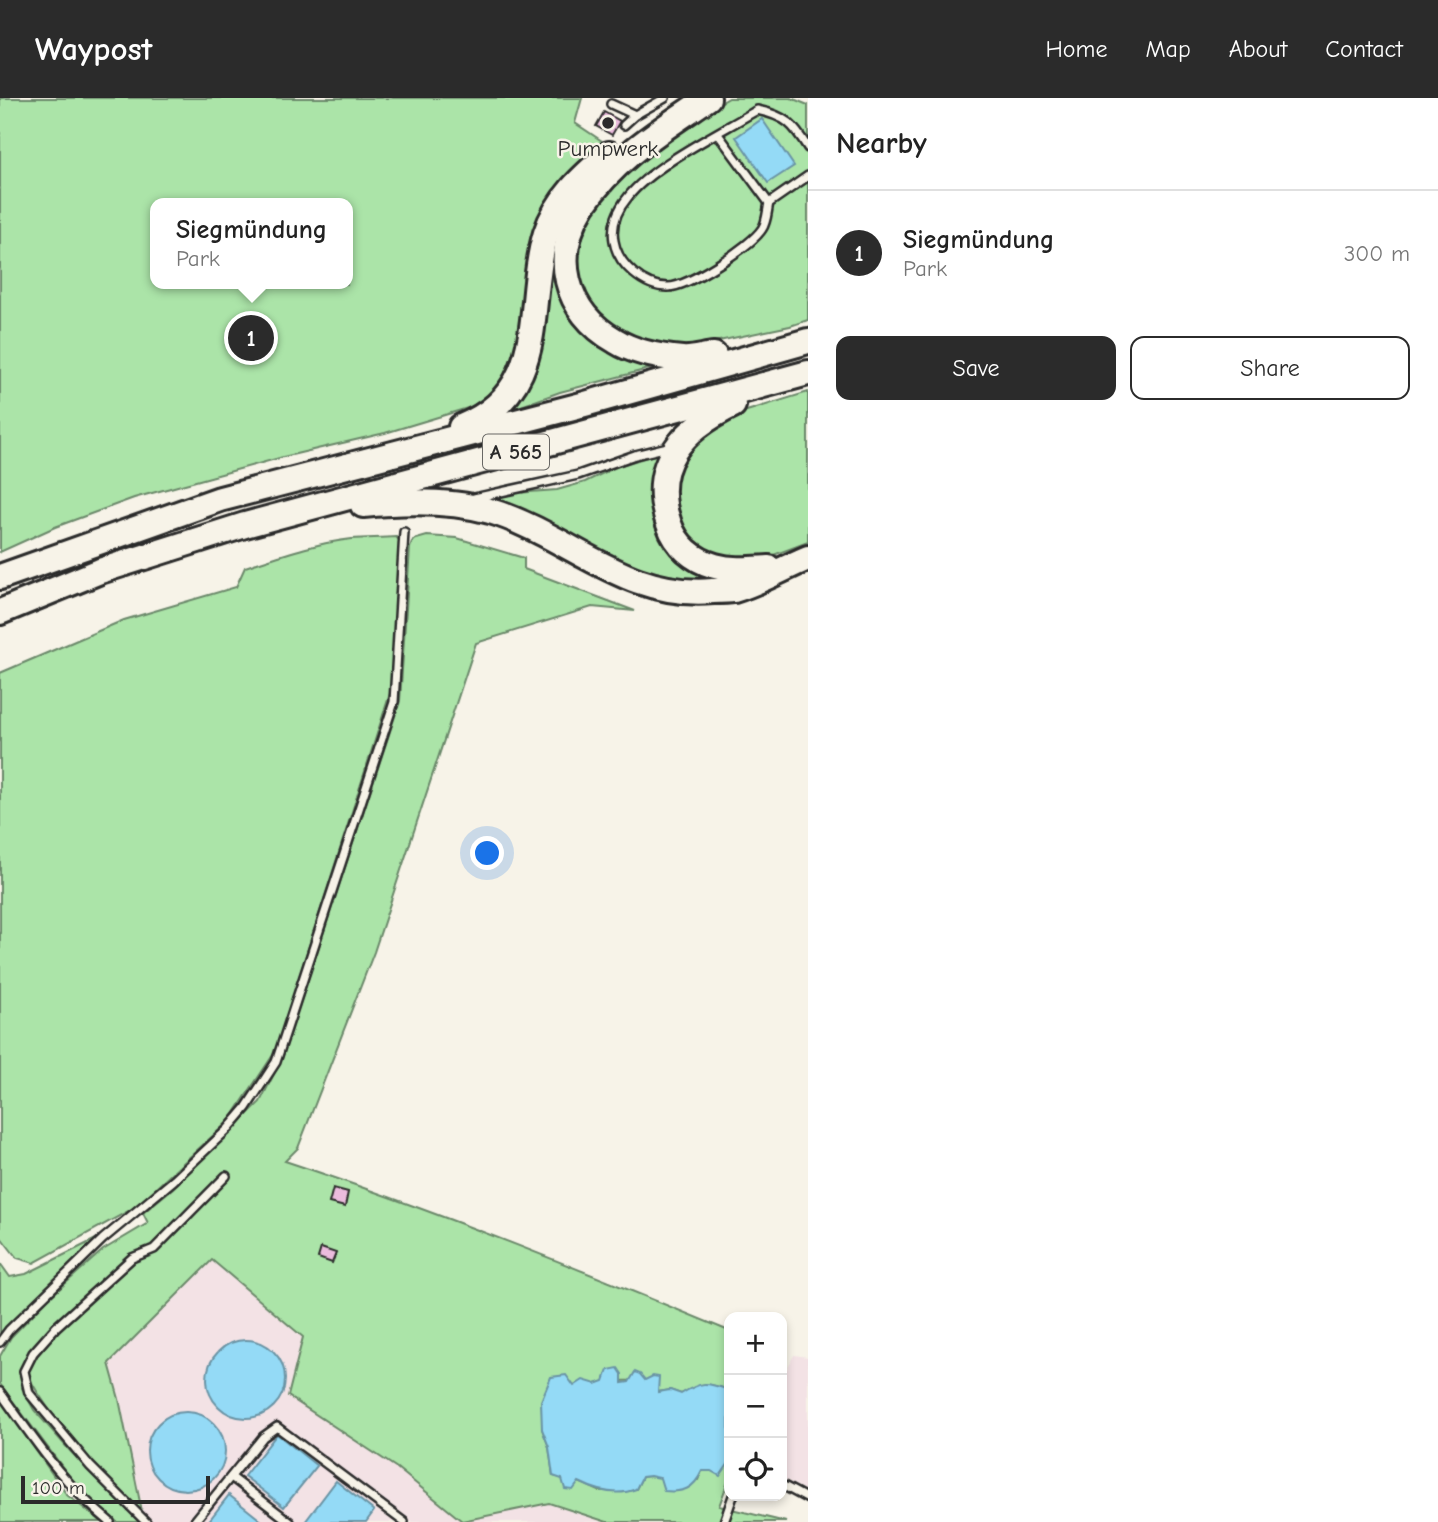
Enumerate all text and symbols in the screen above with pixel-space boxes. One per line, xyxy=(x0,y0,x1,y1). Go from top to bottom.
text: Waypost xyxy=(35,30,152,68)
text: Home xyxy=(1046,35,1107,63)
text: Map xyxy=(1145,35,1191,63)
text: About xyxy=(1229,35,1287,63)
text: Contact xyxy=(1325,35,1403,63)
marker: Pumpwerk xyxy=(600,115,616,131)
text: Nearby xyxy=(836,126,927,161)
place label: Pumpwerk xyxy=(558,135,658,162)
popup xyxy=(150,198,353,289)
text: Siegmündung xyxy=(176,215,327,245)
text: Siegmündung xyxy=(903,225,1054,255)
text: 1 xyxy=(854,240,864,267)
text: 300 m xyxy=(1344,240,1410,267)
text: Park xyxy=(176,245,220,272)
text: Park xyxy=(903,255,947,282)
pin: 1 xyxy=(228,312,274,364)
button: Save xyxy=(836,336,1116,400)
button: Share xyxy=(1130,336,1410,400)
road number: A 565 xyxy=(483,434,549,470)
your location xyxy=(470,836,504,870)
map controls xyxy=(724,1312,787,1501)
button: + xyxy=(724,1312,787,1375)
button: − xyxy=(724,1375,787,1438)
button: locate xyxy=(724,1438,787,1501)
scale bar xyxy=(21,1473,210,1505)
text: 100 m xyxy=(32,1477,85,1499)

